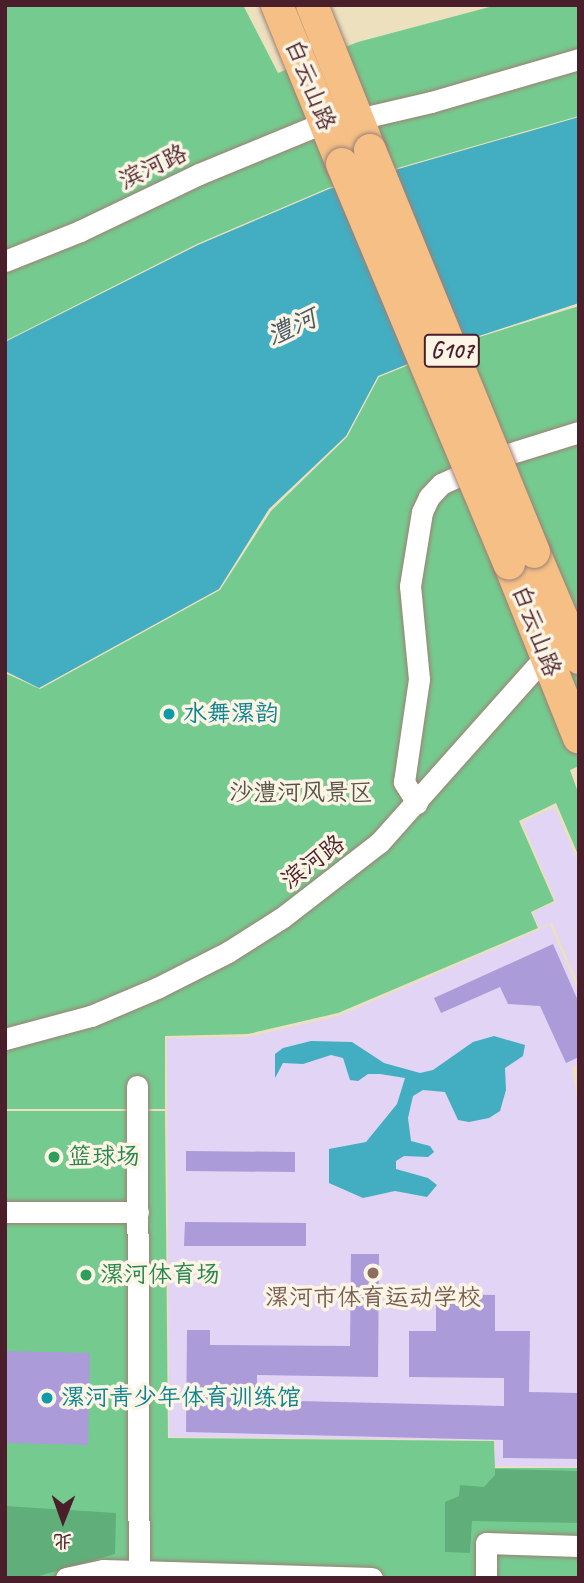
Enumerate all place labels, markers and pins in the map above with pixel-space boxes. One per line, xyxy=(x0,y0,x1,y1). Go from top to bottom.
place label: 水舞漯韵 xyxy=(183,700,279,728)
marker: 水舞漯韵 xyxy=(161,706,177,722)
place label: 篮球场 xyxy=(68,1143,140,1171)
marker: 篮球场 xyxy=(46,1149,62,1165)
place label: 漯河体育场 xyxy=(100,1261,220,1289)
marker: 漯河市体育运动学校 xyxy=(365,1265,381,1281)
marker: 漯河体育场 xyxy=(78,1267,94,1283)
place label: 漯河市体育运动学校 xyxy=(265,1284,481,1312)
place label: 漯河青少年体育训练馆 xyxy=(61,1384,301,1412)
marker: 漯河青少年体育训练馆 xyxy=(39,1390,55,1406)

